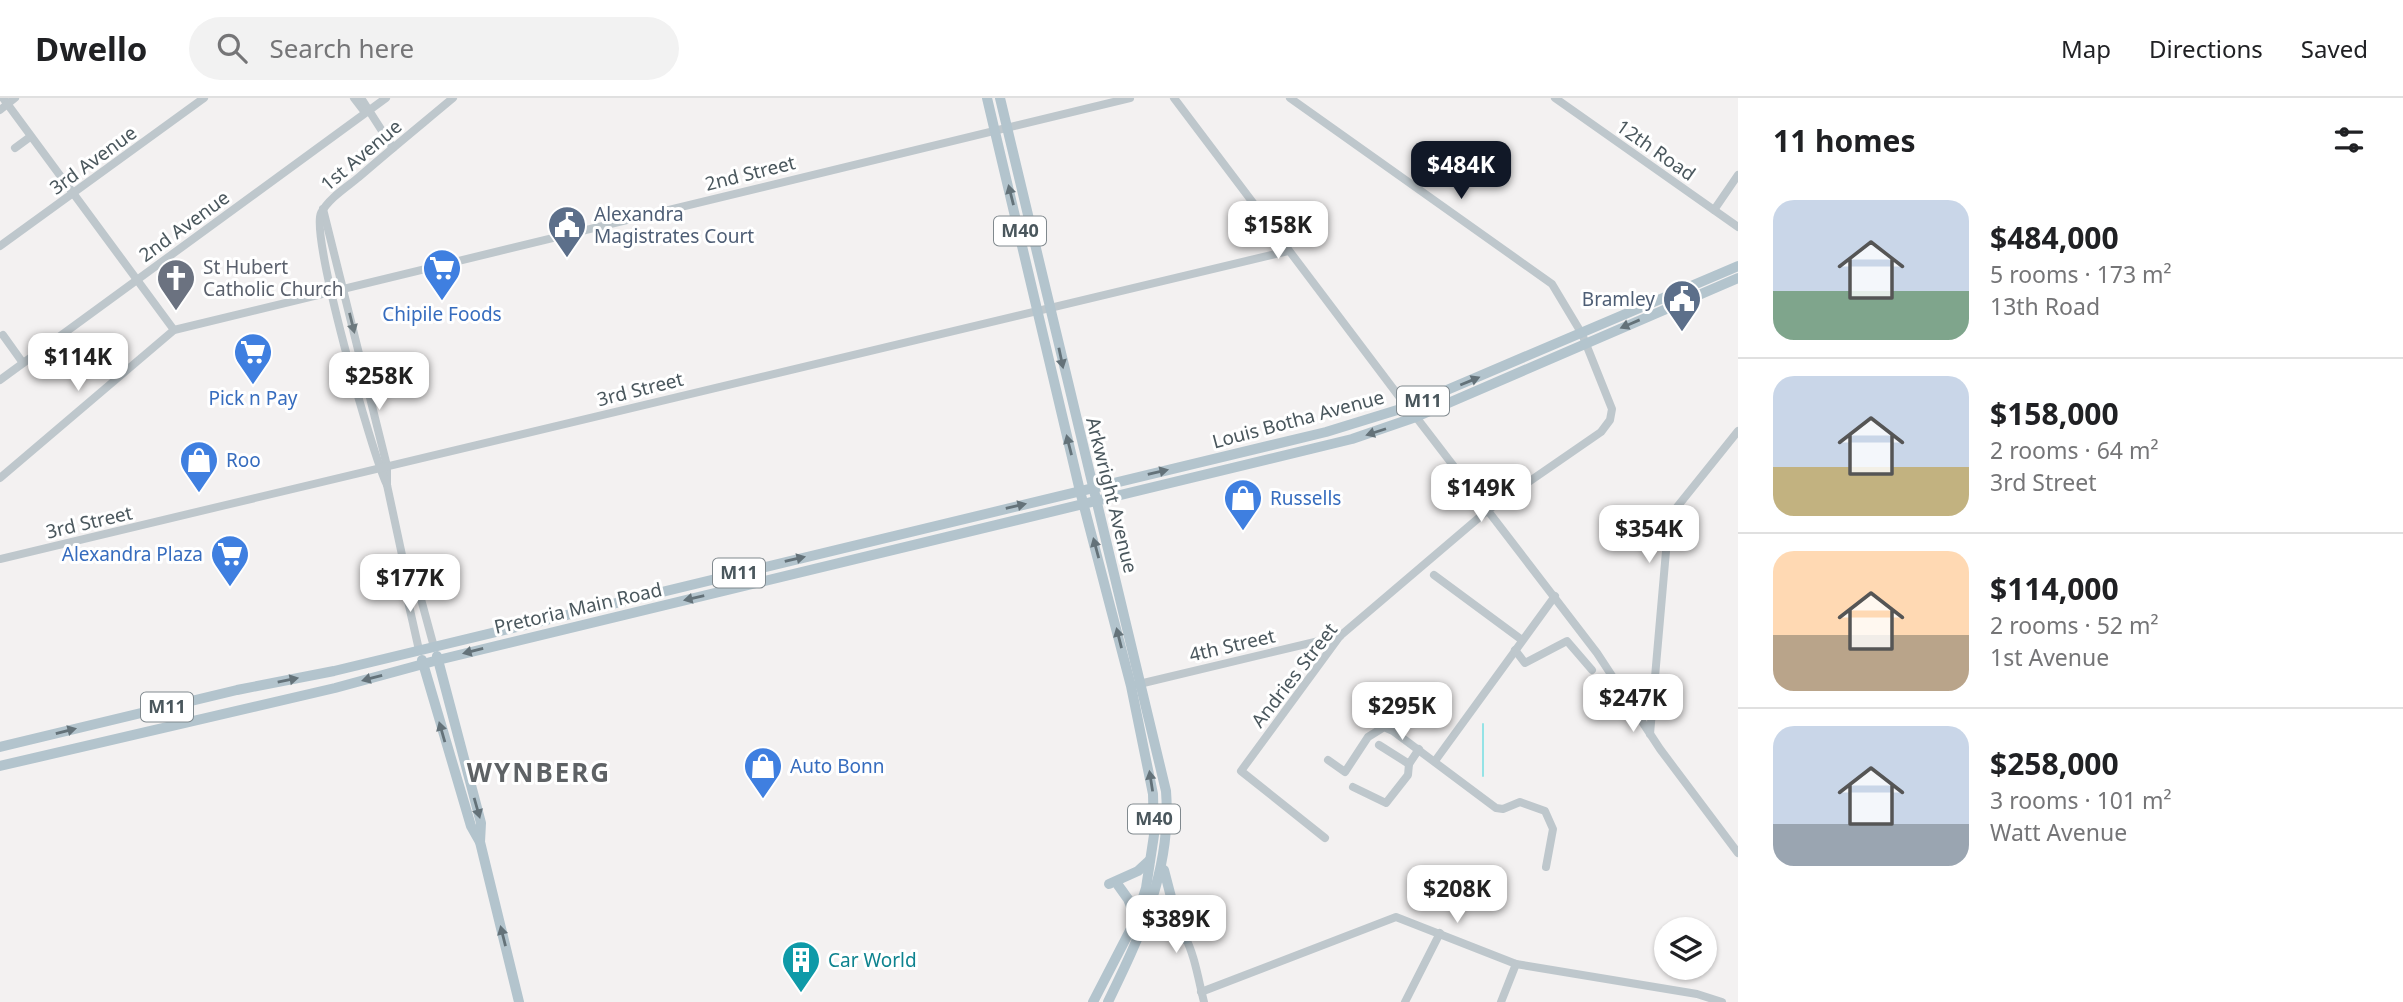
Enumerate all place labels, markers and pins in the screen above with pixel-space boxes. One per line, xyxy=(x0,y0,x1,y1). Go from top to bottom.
pin: $484K xyxy=(1412,141,1510,201)
place label: Alexandra Magistrates Court xyxy=(594,201,754,249)
pin: $158K xyxy=(1229,202,1327,261)
public building icon: Alexandra Magistrates Court xyxy=(546,204,588,259)
supermarket icon: Chipile Foods xyxy=(421,247,463,302)
place label: St Hubert Catholic Church xyxy=(203,254,343,302)
church icon: St Hubert Catholic Church xyxy=(155,257,197,312)
public building icon: Bramley xyxy=(1661,278,1703,333)
place label: Bramley xyxy=(1582,286,1655,312)
place label: Chipile Foods xyxy=(382,301,502,327)
supermarket icon: Pick n Pay xyxy=(232,331,274,386)
pin: $114K xyxy=(29,334,127,393)
pin: $258K xyxy=(330,352,428,412)
place label: Pick n Pay xyxy=(208,385,298,411)
shop icon: Roo xyxy=(178,439,220,494)
place label: Roo xyxy=(226,447,261,473)
pin: $149K xyxy=(1432,464,1530,524)
shop icon: Russells xyxy=(1222,477,1264,532)
place label: Russells xyxy=(1270,485,1341,511)
pin: $354K xyxy=(1600,505,1698,565)
supermarket icon: Alexandra Plaza xyxy=(209,533,251,588)
place label: Alexandra Plaza xyxy=(62,541,203,567)
pin: $177K xyxy=(361,554,459,614)
pin: $247K xyxy=(1584,674,1682,734)
pin: $295K xyxy=(1353,682,1451,742)
shop icon: Auto Bonn xyxy=(742,745,784,800)
place label: Auto Bonn xyxy=(790,753,885,779)
pin: $208K xyxy=(1408,866,1506,925)
pin: $389K xyxy=(1127,896,1225,955)
building icon: Car World xyxy=(780,939,822,994)
place label: Car World xyxy=(828,947,917,973)

